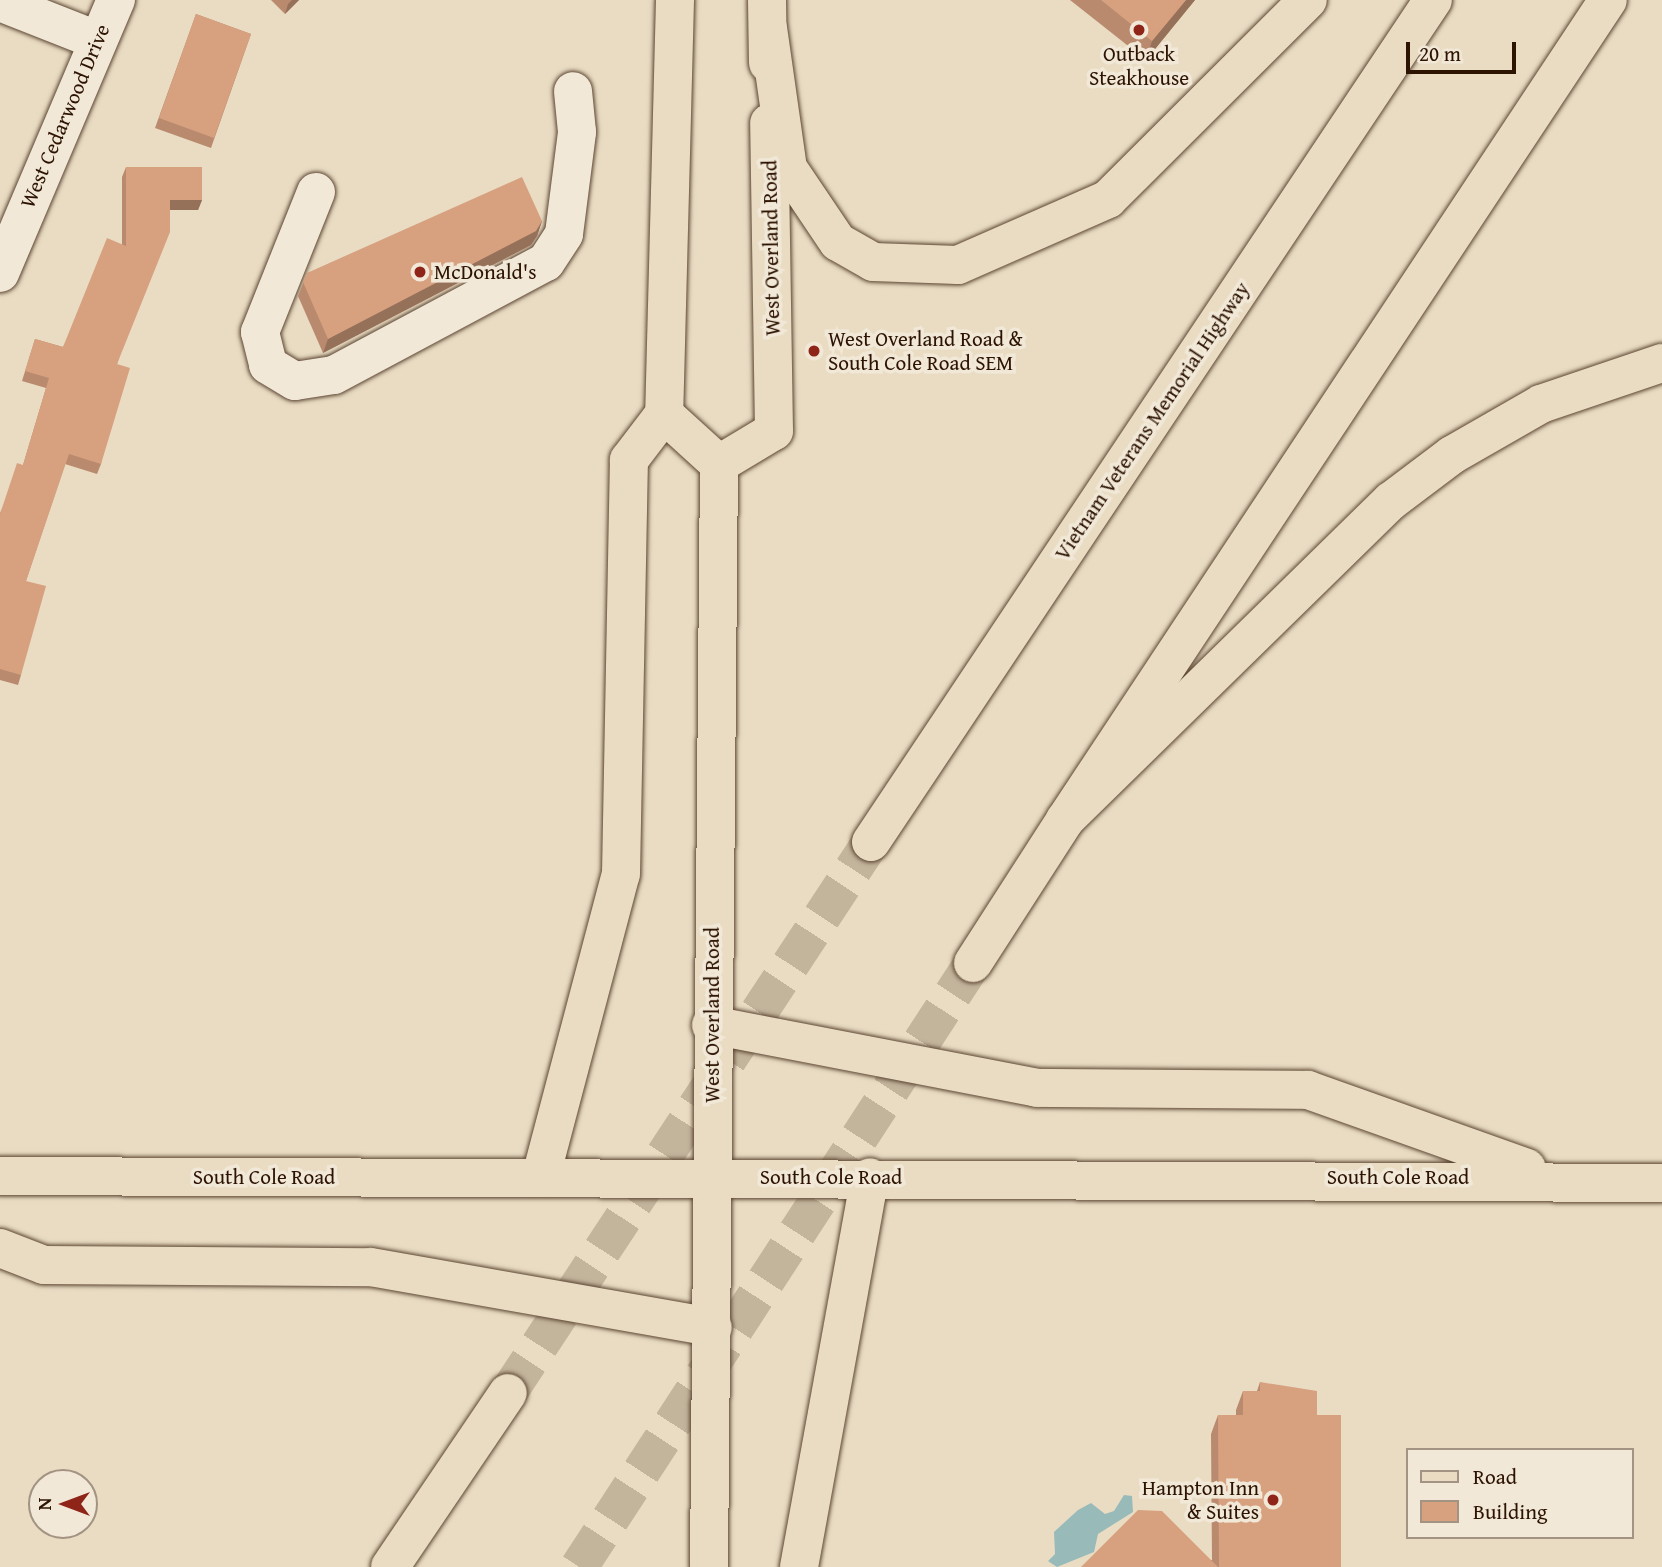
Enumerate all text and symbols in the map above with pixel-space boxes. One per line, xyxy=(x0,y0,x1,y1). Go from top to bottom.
street label: West Cedarwood Drive xyxy=(15,20,115,212)
marker: Outback Steakhouse xyxy=(1131,22,1147,38)
scale bar xyxy=(1410,28,1520,72)
text: 20 m xyxy=(1419,38,1461,69)
place label: Outback Steakhouse xyxy=(1089,41,1189,91)
street label: West Overland Road xyxy=(757,160,785,336)
place label: McDonald's xyxy=(434,259,537,285)
marker: McDonald's xyxy=(412,264,428,280)
street label: Vietnam Veterans Memorial Highway xyxy=(1049,277,1255,565)
place label: West Overland Road & South Cole Road SEM xyxy=(828,326,1023,376)
marker: West Overland Road & South Cole Road SEM xyxy=(806,343,822,359)
street label: West Overland Road xyxy=(699,927,725,1103)
street label: South Cole Road xyxy=(193,1164,335,1190)
street label: South Cole Road xyxy=(760,1164,902,1190)
street label: South Cole Road xyxy=(1327,1164,1469,1190)
legend xyxy=(1406,1448,1634,1539)
text: Road xyxy=(1473,1461,1517,1492)
north arrow xyxy=(28,1469,98,1539)
place label: Hampton Inn & Suites xyxy=(1142,1475,1259,1525)
marker: Hampton Inn & Suites xyxy=(1265,1492,1281,1508)
text: Building xyxy=(1473,1496,1547,1527)
text: N xyxy=(30,1498,58,1510)

